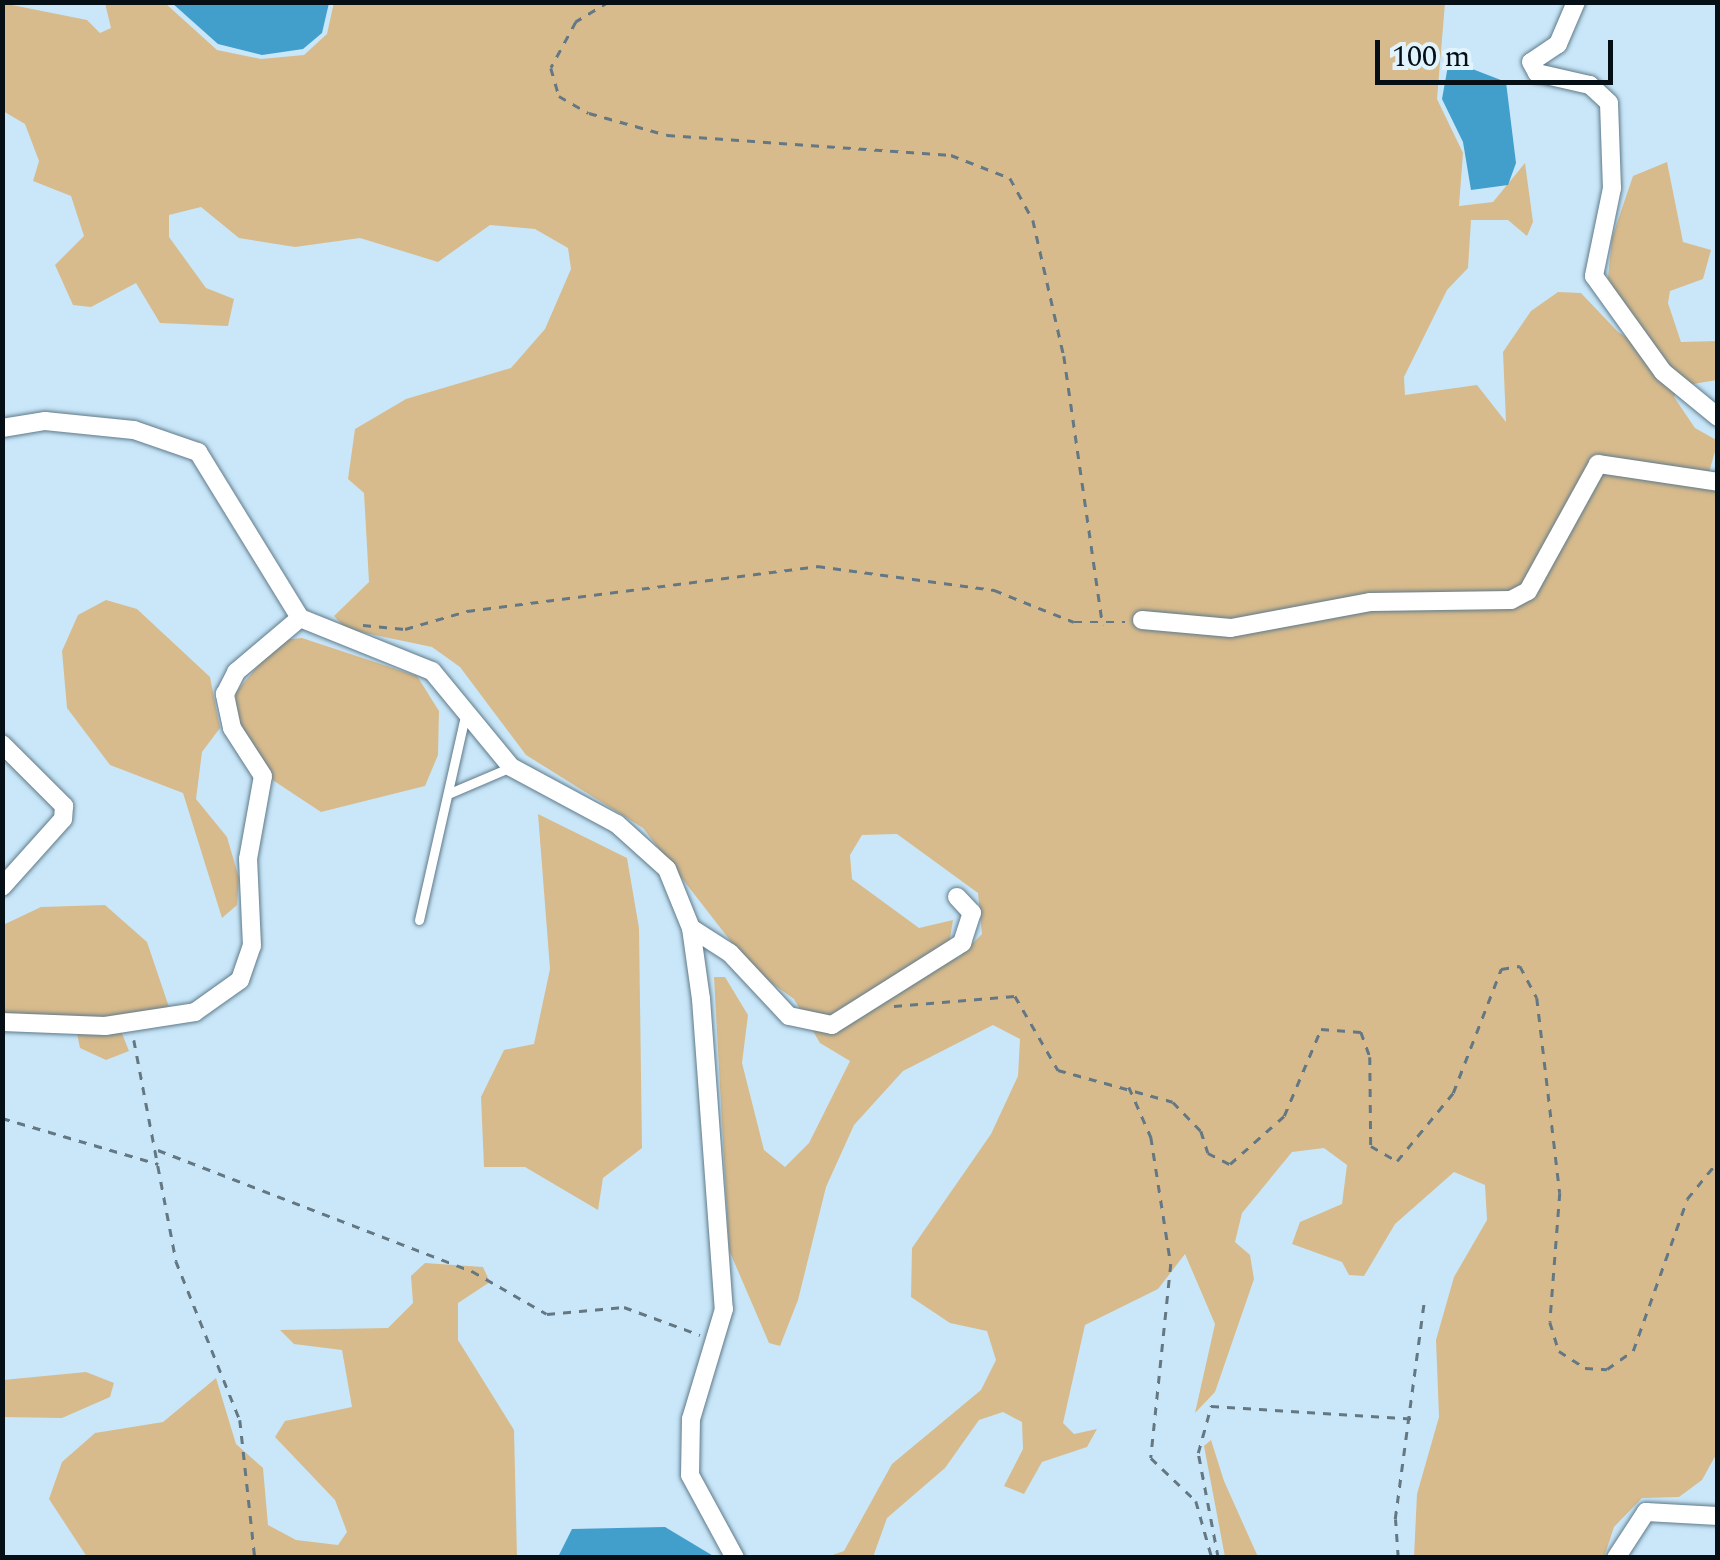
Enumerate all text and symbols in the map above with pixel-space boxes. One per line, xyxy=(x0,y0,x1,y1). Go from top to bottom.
scale bar xyxy=(1380,20,1618,82)
text: 100 m xyxy=(1392,34,1470,80)

